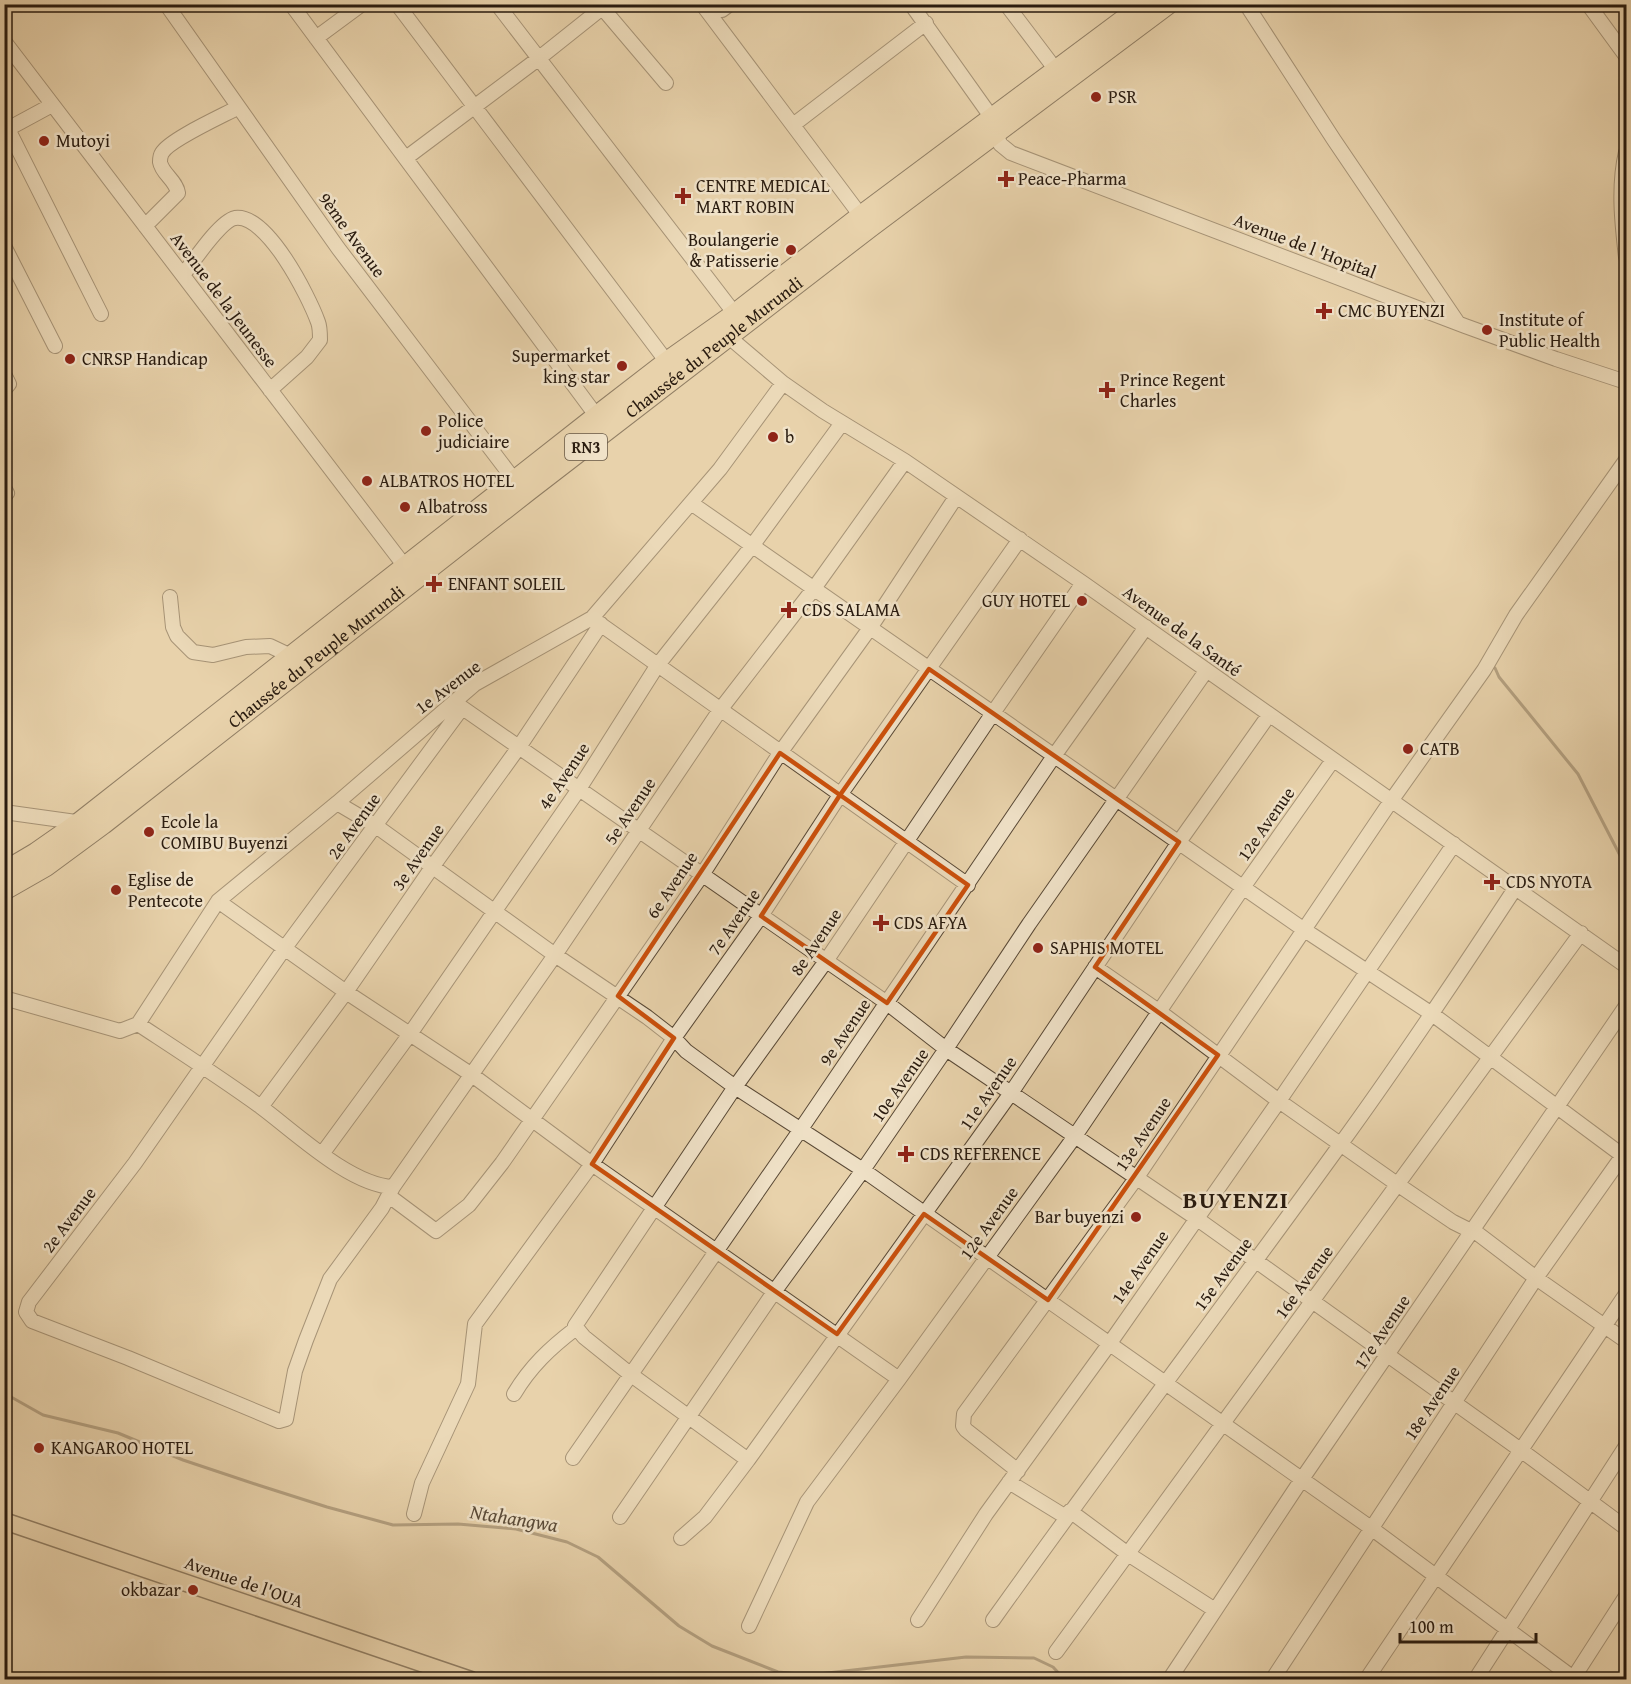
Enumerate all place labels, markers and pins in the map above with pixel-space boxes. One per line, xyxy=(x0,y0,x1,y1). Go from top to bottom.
place label: PSR xyxy=(1108,83,1137,110)
marker: PSR xyxy=(1089,90,1103,104)
place label: Mutoyi xyxy=(56,127,110,154)
marker: Mutoyi xyxy=(37,134,51,148)
place label: Peace-Pharma xyxy=(1018,165,1127,192)
place label: CENTRE MEDICAL MART ROBIN xyxy=(696,172,830,220)
marker: Peace-Pharma xyxy=(999,172,1013,186)
marker: CENTRE MEDICAL MART ROBIN xyxy=(674,187,692,205)
place label: Boulangerie & Patisserie xyxy=(688,226,779,274)
marker: Boulangerie & Patisserie xyxy=(784,243,798,257)
place label: CMC BUYENZI xyxy=(1338,297,1445,324)
marker: CMC BUYENZI xyxy=(1315,302,1333,320)
place label: Institute of Public Health xyxy=(1499,306,1600,354)
marker: Institute of Public Health xyxy=(1480,323,1494,337)
place label: Supermarket king star xyxy=(512,342,611,390)
place label: CNRSP Handicap xyxy=(82,345,208,372)
marker: CNRSP Handicap xyxy=(63,352,77,366)
marker: Supermarket king star xyxy=(615,359,629,373)
place label: Prince Regent Charles xyxy=(1120,366,1226,414)
marker: Prince Regent Charles xyxy=(1098,381,1116,399)
place label: Police judiciaire xyxy=(435,407,509,455)
place label: b xyxy=(785,423,794,450)
marker: Police judiciaire xyxy=(419,424,433,438)
marker: b xyxy=(766,430,780,444)
place label: ALBATROS HOTEL xyxy=(379,467,514,494)
marker: ALBATROS HOTEL xyxy=(360,474,374,488)
place label: Albatross xyxy=(417,493,488,520)
marker: Albatross xyxy=(398,500,412,514)
place label: ENFANT SOLEIL xyxy=(448,570,565,597)
marker: ENFANT SOLEIL xyxy=(425,575,443,593)
place label: GUY HOTEL xyxy=(982,587,1070,614)
marker: GUY HOTEL xyxy=(1075,594,1089,608)
place label: CDS SALAMA xyxy=(802,596,901,623)
marker: CDS SALAMA xyxy=(780,601,798,619)
place label: CATB xyxy=(1420,735,1460,762)
marker: CATB xyxy=(1401,742,1415,756)
place label: Ecole la COMIBU Buyenzi xyxy=(161,808,288,856)
marker: Ecole la COMIBU Buyenzi xyxy=(142,825,156,839)
place label: Eglise de Pentecote xyxy=(128,866,203,914)
place label: CDS NYOTA xyxy=(1506,868,1592,895)
marker: CDS NYOTA xyxy=(1483,873,1501,891)
marker: Eglise de Pentecote xyxy=(109,883,123,897)
place label: CDS AFYA xyxy=(894,909,968,936)
marker: CDS AFYA xyxy=(872,914,890,932)
place label: SAPHIS MOTEL xyxy=(1050,934,1164,961)
marker: SAPHIS MOTEL xyxy=(1031,941,1045,955)
place label: CDS REFERENCE xyxy=(920,1140,1041,1167)
marker: CDS REFERENCE xyxy=(897,1145,915,1163)
place label: Bar buyenzi xyxy=(1035,1203,1124,1230)
marker: Bar buyenzi xyxy=(1129,1210,1143,1224)
place label: KANGAROO HOTEL xyxy=(51,1434,193,1461)
marker: KANGAROO HOTEL xyxy=(32,1441,46,1455)
place label: okbazar xyxy=(121,1576,182,1603)
marker: okbazar xyxy=(186,1583,200,1597)

